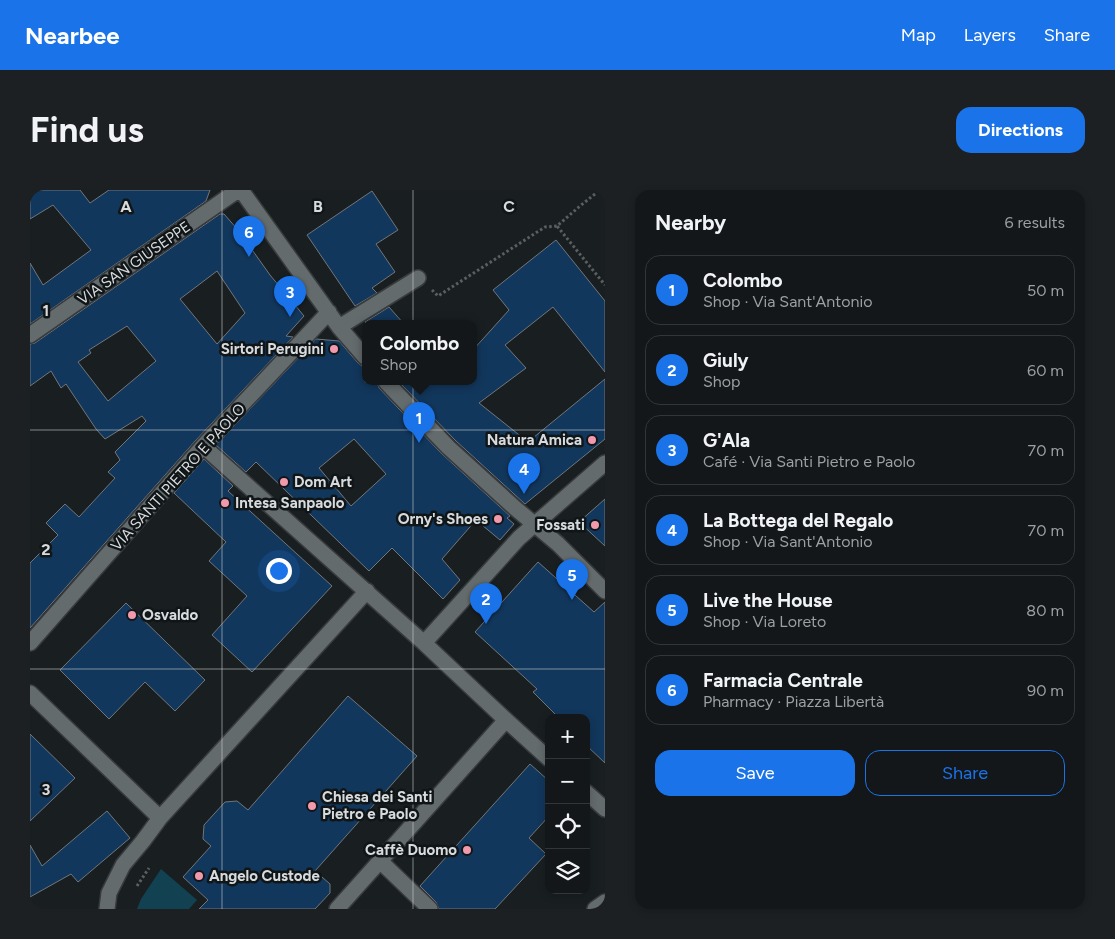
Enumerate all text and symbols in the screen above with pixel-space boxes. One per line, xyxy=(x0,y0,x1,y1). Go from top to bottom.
text: Nearbee xyxy=(25,21,120,50)
text: Map xyxy=(901,24,936,46)
text: Layers xyxy=(964,24,1016,46)
text: Share xyxy=(1044,24,1090,46)
button: Directions xyxy=(956,107,1085,153)
text: Find us xyxy=(30,109,144,151)
text: A xyxy=(120,197,132,216)
text: B xyxy=(313,197,323,216)
text: C xyxy=(503,197,515,216)
text: Nearby xyxy=(655,210,726,235)
text: 6 results xyxy=(1004,213,1065,232)
pin: 6 xyxy=(233,216,265,257)
street label: VIA SAN GIUSEPPE xyxy=(74,217,194,309)
text: Colombo xyxy=(703,269,782,292)
pin: 3 xyxy=(274,276,306,317)
text: 1 xyxy=(669,281,675,300)
text: 50 m xyxy=(1027,281,1064,300)
text: Shop · Via Sant'Antonio xyxy=(703,292,873,311)
text: 1 xyxy=(43,301,49,320)
popup xyxy=(362,320,477,385)
text: Colombo xyxy=(380,332,459,355)
place label: Sirtori Perugini xyxy=(221,340,324,358)
marker: Sirtori Perugini xyxy=(328,343,340,355)
text: Giuly xyxy=(703,349,749,372)
text: Shop xyxy=(380,355,417,374)
text: 2 xyxy=(667,361,677,380)
text: 60 m xyxy=(1027,361,1064,380)
text: Shop xyxy=(703,372,741,391)
street label: VIA SANTI PIETRO E PAOLO xyxy=(107,400,249,554)
pin: 1 xyxy=(403,402,435,443)
text: G'Ala xyxy=(703,429,750,452)
place label: Natura Amica xyxy=(487,431,582,449)
marker: Natura Amica xyxy=(586,434,598,446)
text: 3 xyxy=(668,441,676,460)
text: 70 m xyxy=(1028,441,1064,460)
text: Café · Via Santi Pietro e Paolo xyxy=(703,452,915,471)
pin: 4 xyxy=(508,453,540,494)
place label: Dom Art xyxy=(294,473,352,491)
marker: Dom Art xyxy=(278,476,290,488)
place label: Intesa Sanpaolo xyxy=(235,494,345,512)
marker: Intesa Sanpaolo xyxy=(219,497,231,509)
text: La Bottega del Regalo xyxy=(703,509,893,532)
place label: Orny's Shoes xyxy=(398,510,488,528)
marker: Orny's Shoes xyxy=(492,513,504,525)
place label: Fossati xyxy=(536,516,585,534)
marker: Fossati xyxy=(589,519,601,531)
text: 4 xyxy=(667,521,677,540)
text: 70 m xyxy=(1028,521,1064,540)
text: Shop · Via Sant'Antonio xyxy=(703,532,873,551)
text: 2 xyxy=(41,540,51,559)
your location xyxy=(266,558,292,584)
pin: 5 xyxy=(556,559,588,600)
pin: 2 xyxy=(470,583,502,624)
text: Live the House xyxy=(703,589,832,612)
text: 5 xyxy=(667,601,677,620)
text: 80 m xyxy=(1026,601,1064,620)
place label: Osvaldo xyxy=(142,606,199,624)
marker: Osvaldo xyxy=(126,609,138,621)
text: Shop · Via Loreto xyxy=(703,612,826,631)
text: Farmacia Centrale xyxy=(703,669,863,692)
text: 6 xyxy=(667,681,677,700)
text: 90 m xyxy=(1027,681,1064,700)
text: Pharmacy · Piazza Libertà xyxy=(703,692,884,711)
map controls xyxy=(545,714,590,894)
button: + xyxy=(545,714,590,759)
button: Save xyxy=(655,750,855,796)
button: Share xyxy=(865,750,1065,796)
button: − xyxy=(545,759,590,804)
text: 3 xyxy=(42,780,51,799)
place label: Chiesa dei Santi Pietro e Paolo xyxy=(322,788,433,823)
marker: Chiesa dei Santi Pietro e Paolo xyxy=(306,800,318,812)
button: locate xyxy=(545,804,590,849)
place label: Caffè Duomo xyxy=(365,841,457,859)
marker: Caffè Duomo xyxy=(461,844,473,856)
button: layers xyxy=(545,849,590,894)
place label: Angelo Custode xyxy=(209,867,320,885)
marker: Angelo Custode xyxy=(193,870,205,882)

